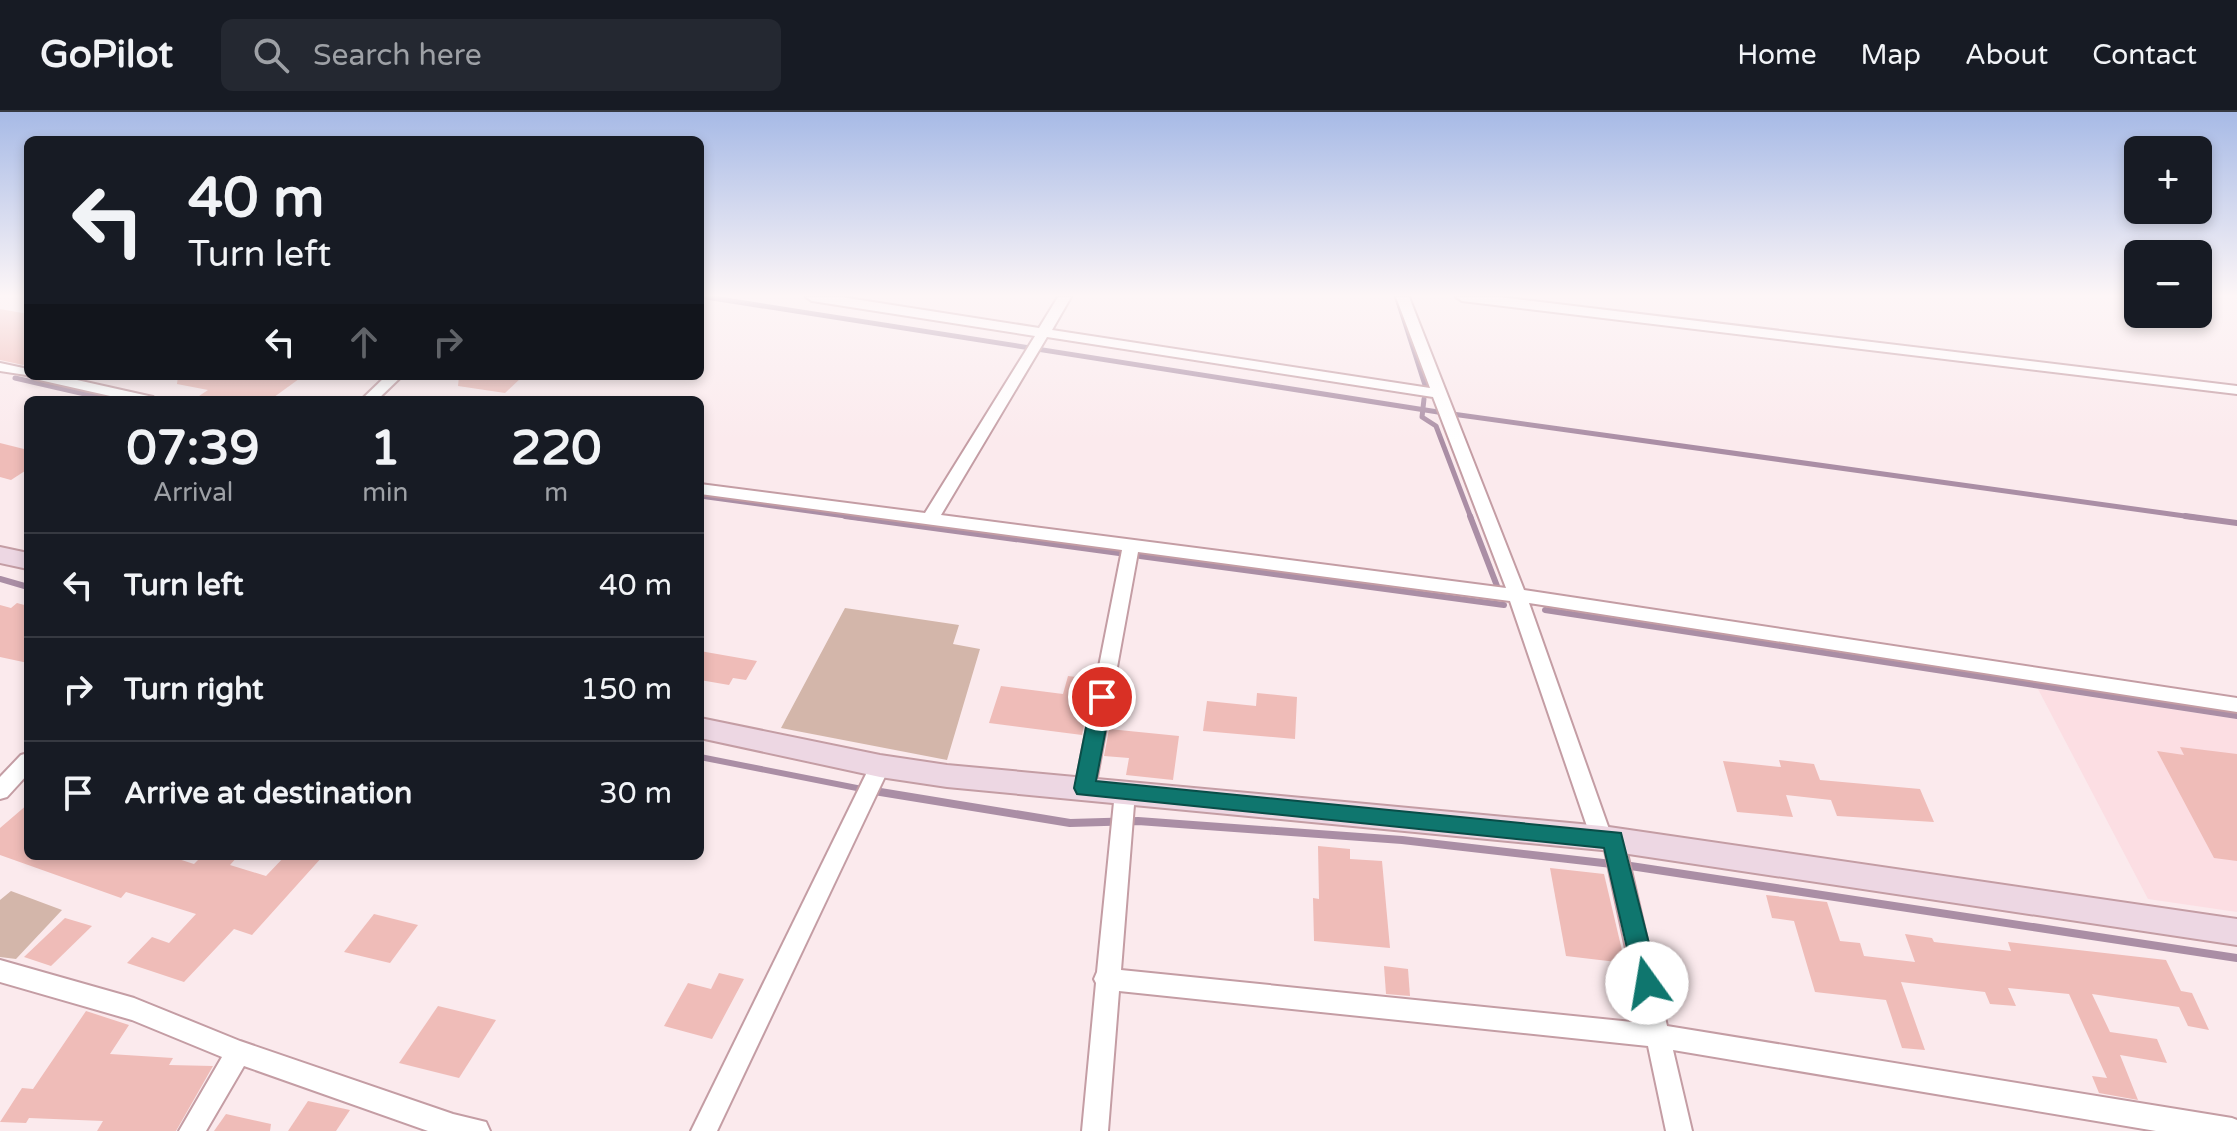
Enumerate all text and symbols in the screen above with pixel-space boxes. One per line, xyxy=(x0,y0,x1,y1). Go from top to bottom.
search box xyxy=(221,19,781,91)
text: GoPilot xyxy=(40,32,173,78)
icon: search xyxy=(249,33,293,77)
text: Search here xyxy=(313,37,482,74)
text: Home xyxy=(1737,38,1817,72)
text: Map xyxy=(1861,38,1921,72)
text: About xyxy=(1965,38,2048,72)
text: Contact xyxy=(2092,38,2197,72)
map controls xyxy=(2124,136,2212,328)
button: + xyxy=(2124,136,2212,224)
text: 40 m xyxy=(188,165,324,232)
icon: left xyxy=(56,168,160,272)
text: Turn left xyxy=(188,233,331,276)
button: − xyxy=(2124,240,2212,328)
icon: left xyxy=(258,320,302,364)
icon: ahead xyxy=(342,320,386,364)
icon: right xyxy=(426,320,470,364)
text: 07:39 xyxy=(127,420,260,478)
text: 1 xyxy=(370,420,400,478)
text: 220 xyxy=(511,420,601,478)
text: Arrival xyxy=(153,477,233,508)
text: min xyxy=(362,477,408,508)
text: m xyxy=(544,477,568,508)
icon: left xyxy=(56,563,100,607)
text: Turn left xyxy=(124,567,243,604)
text: 40 m xyxy=(599,567,672,604)
pin xyxy=(1068,663,1136,731)
icon: right xyxy=(56,667,100,711)
text: Turn right xyxy=(124,671,264,708)
text: 150 m xyxy=(580,671,672,708)
icon: arrive xyxy=(1080,675,1124,719)
icon: arrive xyxy=(56,771,100,815)
text: Arrive at destination xyxy=(124,775,412,812)
text: 30 m xyxy=(599,775,672,812)
position arrow xyxy=(1605,941,1689,1025)

